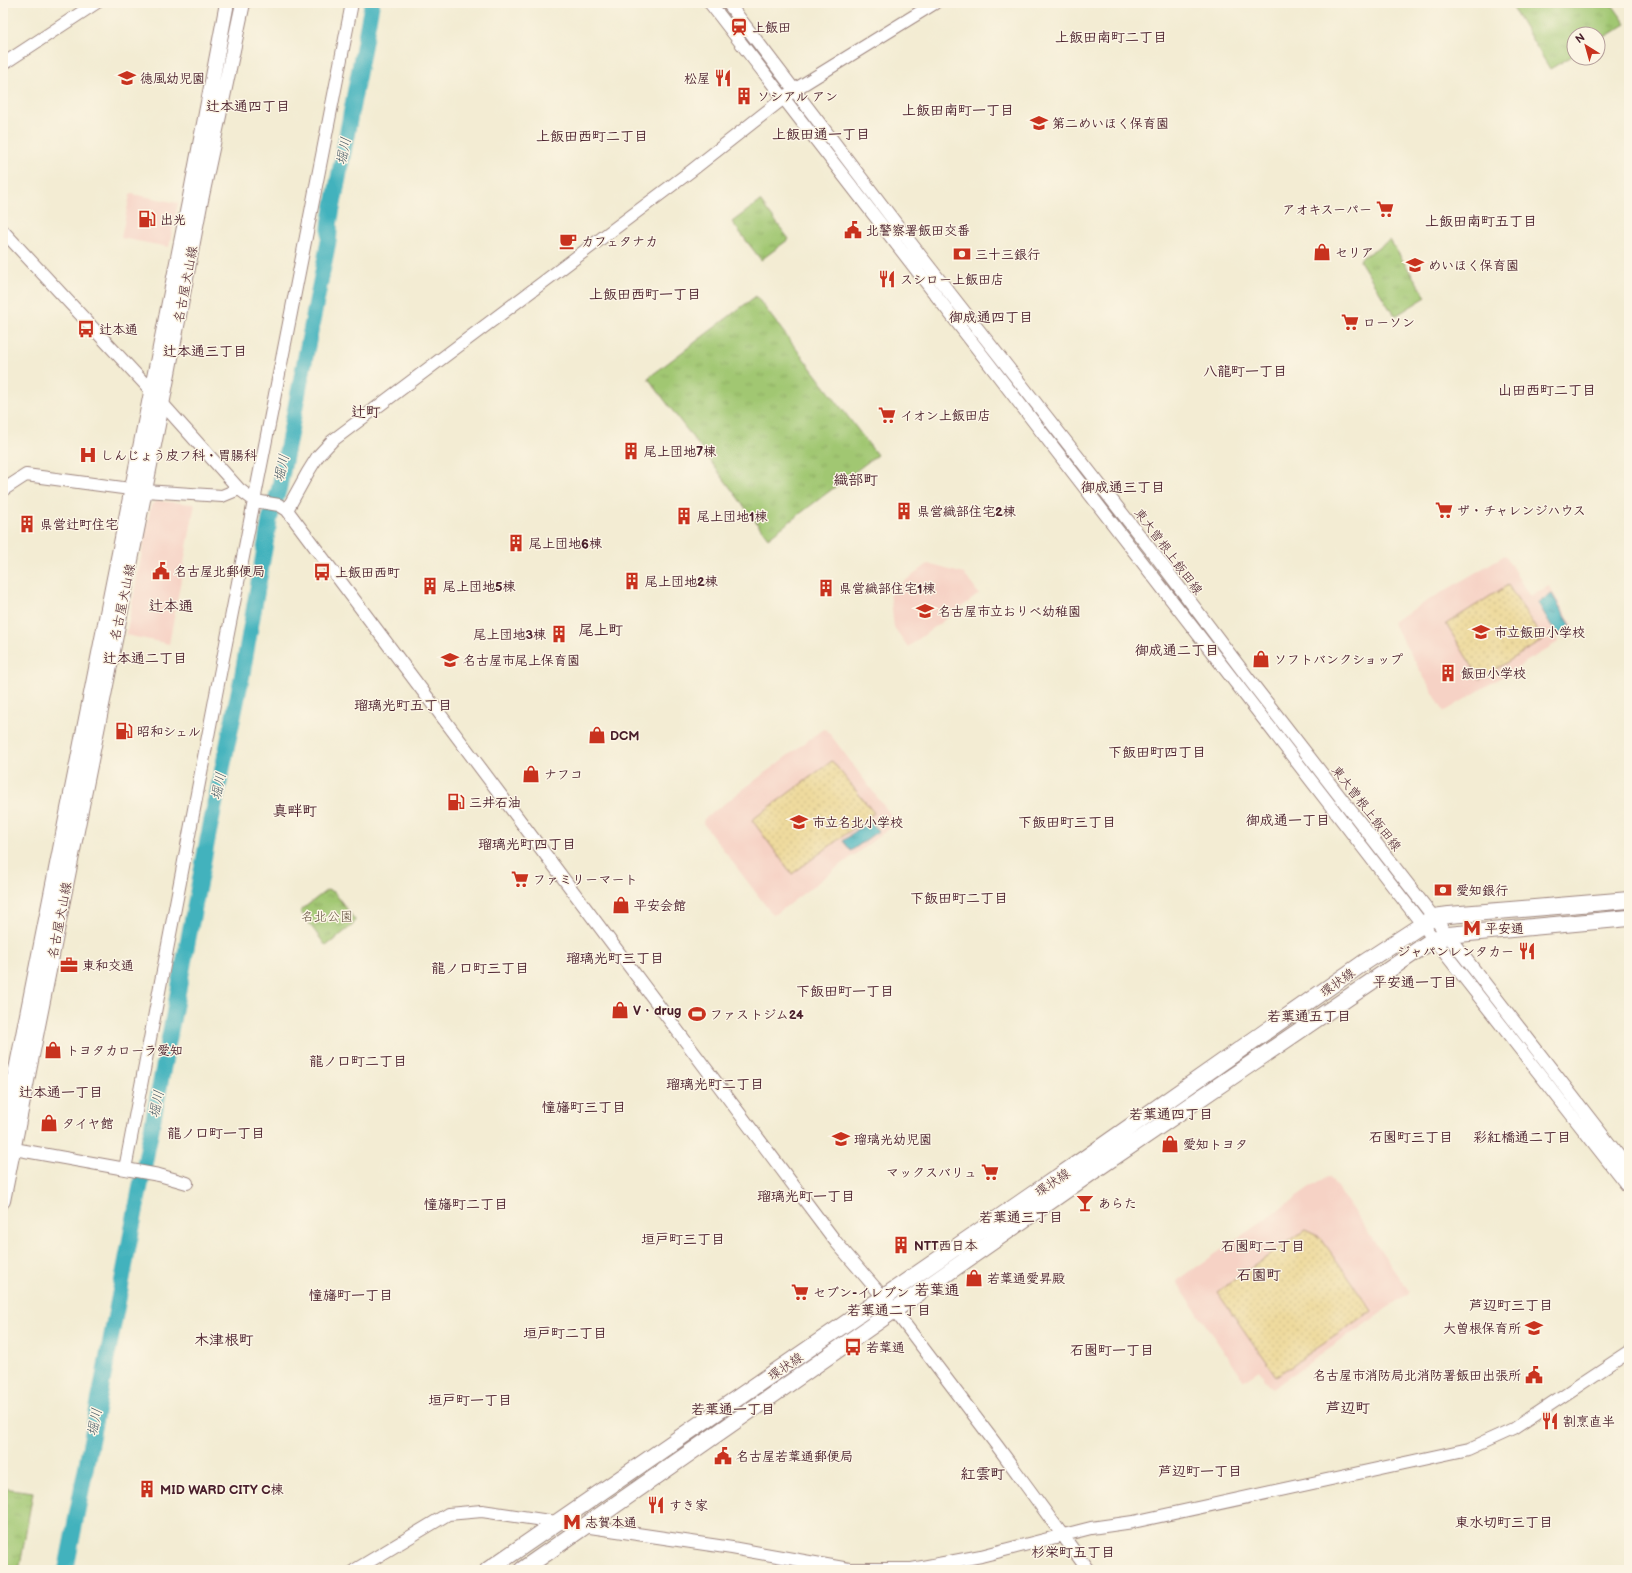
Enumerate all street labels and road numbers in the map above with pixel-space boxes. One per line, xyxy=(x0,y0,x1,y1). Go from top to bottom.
street label: 名古屋犬山線 xyxy=(171,243,201,324)
street label: 東大曽根上飯田線 xyxy=(1131,505,1206,599)
street label: 名古屋犬山線 xyxy=(107,561,139,642)
street label: 東大曽根上飯田線 xyxy=(1328,763,1405,855)
street label: 名古屋犬山線 xyxy=(45,879,75,960)
street label: 環状線 xyxy=(1317,964,1359,1001)
street label: 環状線 xyxy=(1032,1165,1074,1200)
street label: 環状線 xyxy=(765,1349,807,1384)

